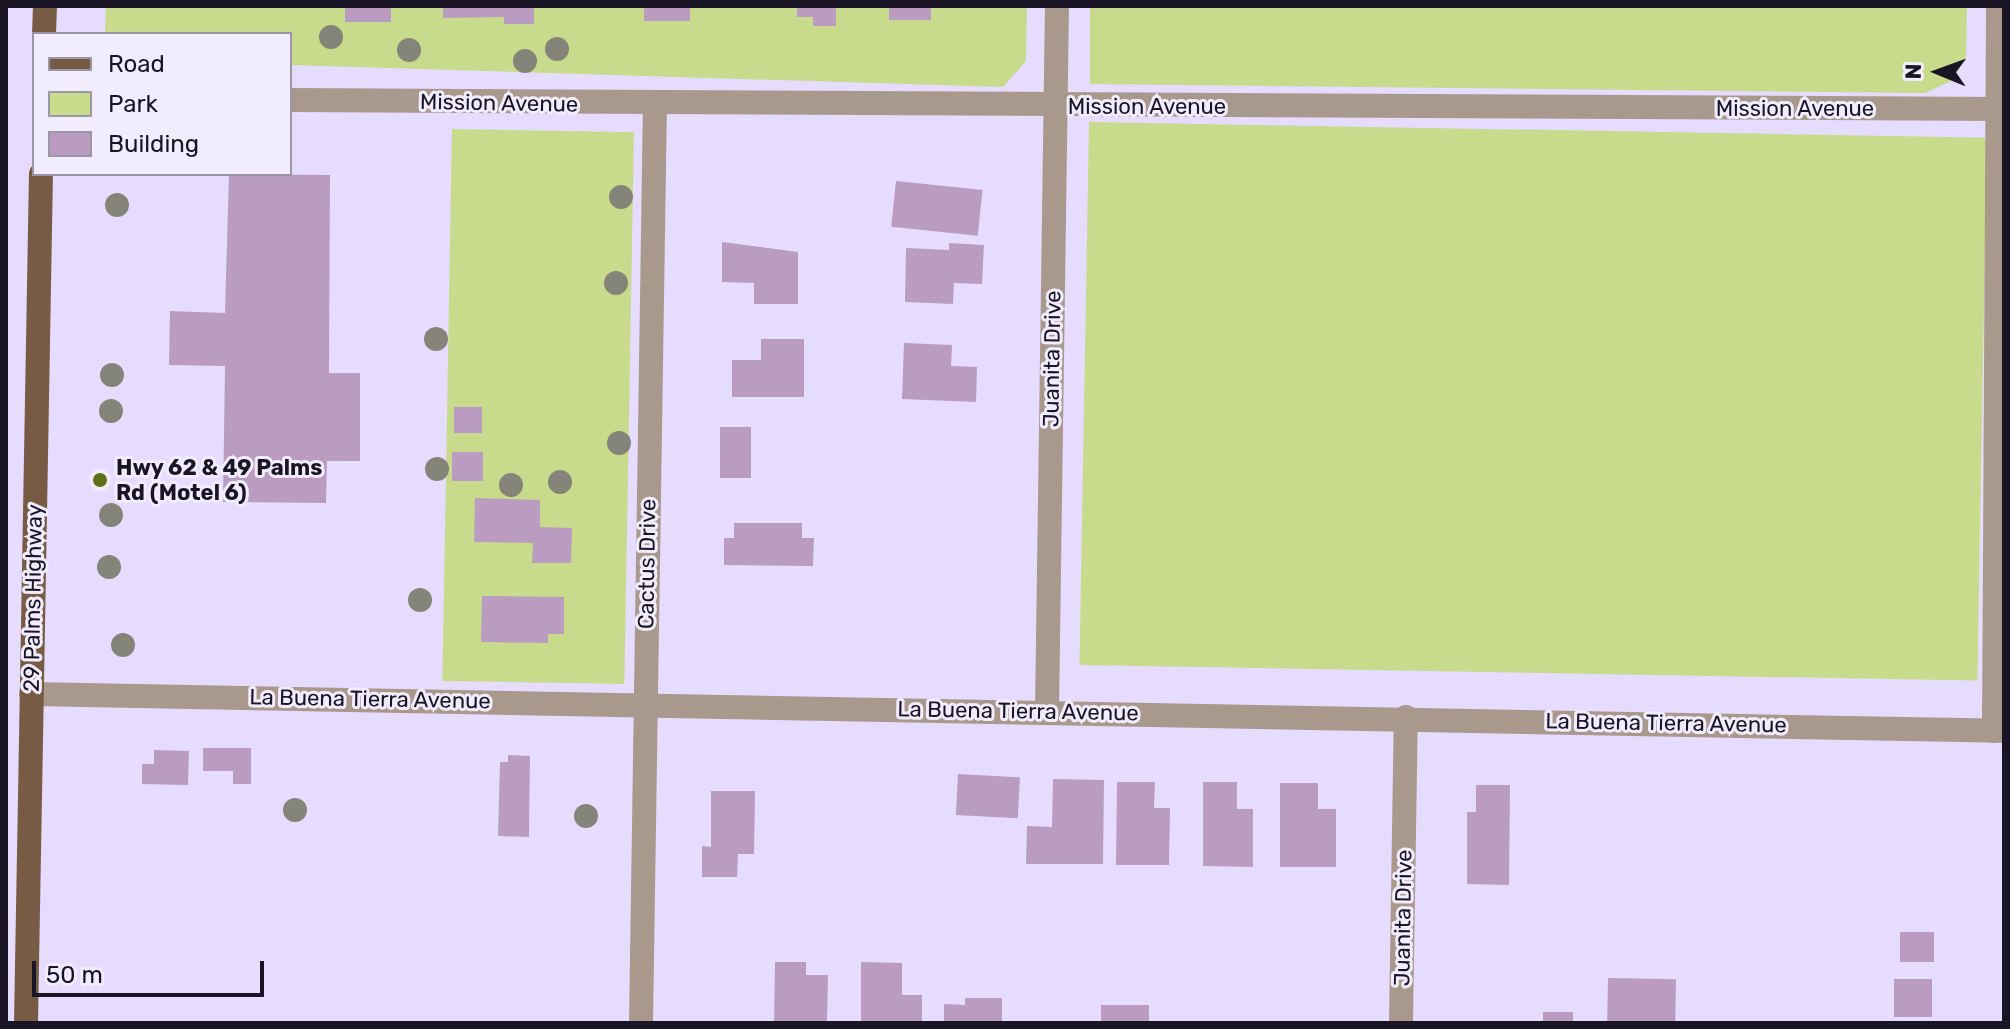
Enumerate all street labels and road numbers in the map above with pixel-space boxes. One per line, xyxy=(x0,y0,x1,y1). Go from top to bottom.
street label: Mission Avenue xyxy=(419,88,579,118)
street label: Mission Avenue xyxy=(1068,94,1226,120)
street label: Mission Avenue xyxy=(1716,96,1874,122)
street label: Juanita Drive xyxy=(1038,290,1066,428)
street label: Cactus Drive xyxy=(633,499,661,629)
street label: 29 Palms Highway xyxy=(18,504,48,692)
street label: La Buena Tierra Avenue xyxy=(249,684,491,714)
street label: La Buena Tierra Avenue xyxy=(897,696,1139,726)
street label: La Buena Tierra Avenue xyxy=(1545,708,1787,738)
street label: Juanita Drive xyxy=(1389,849,1417,987)

